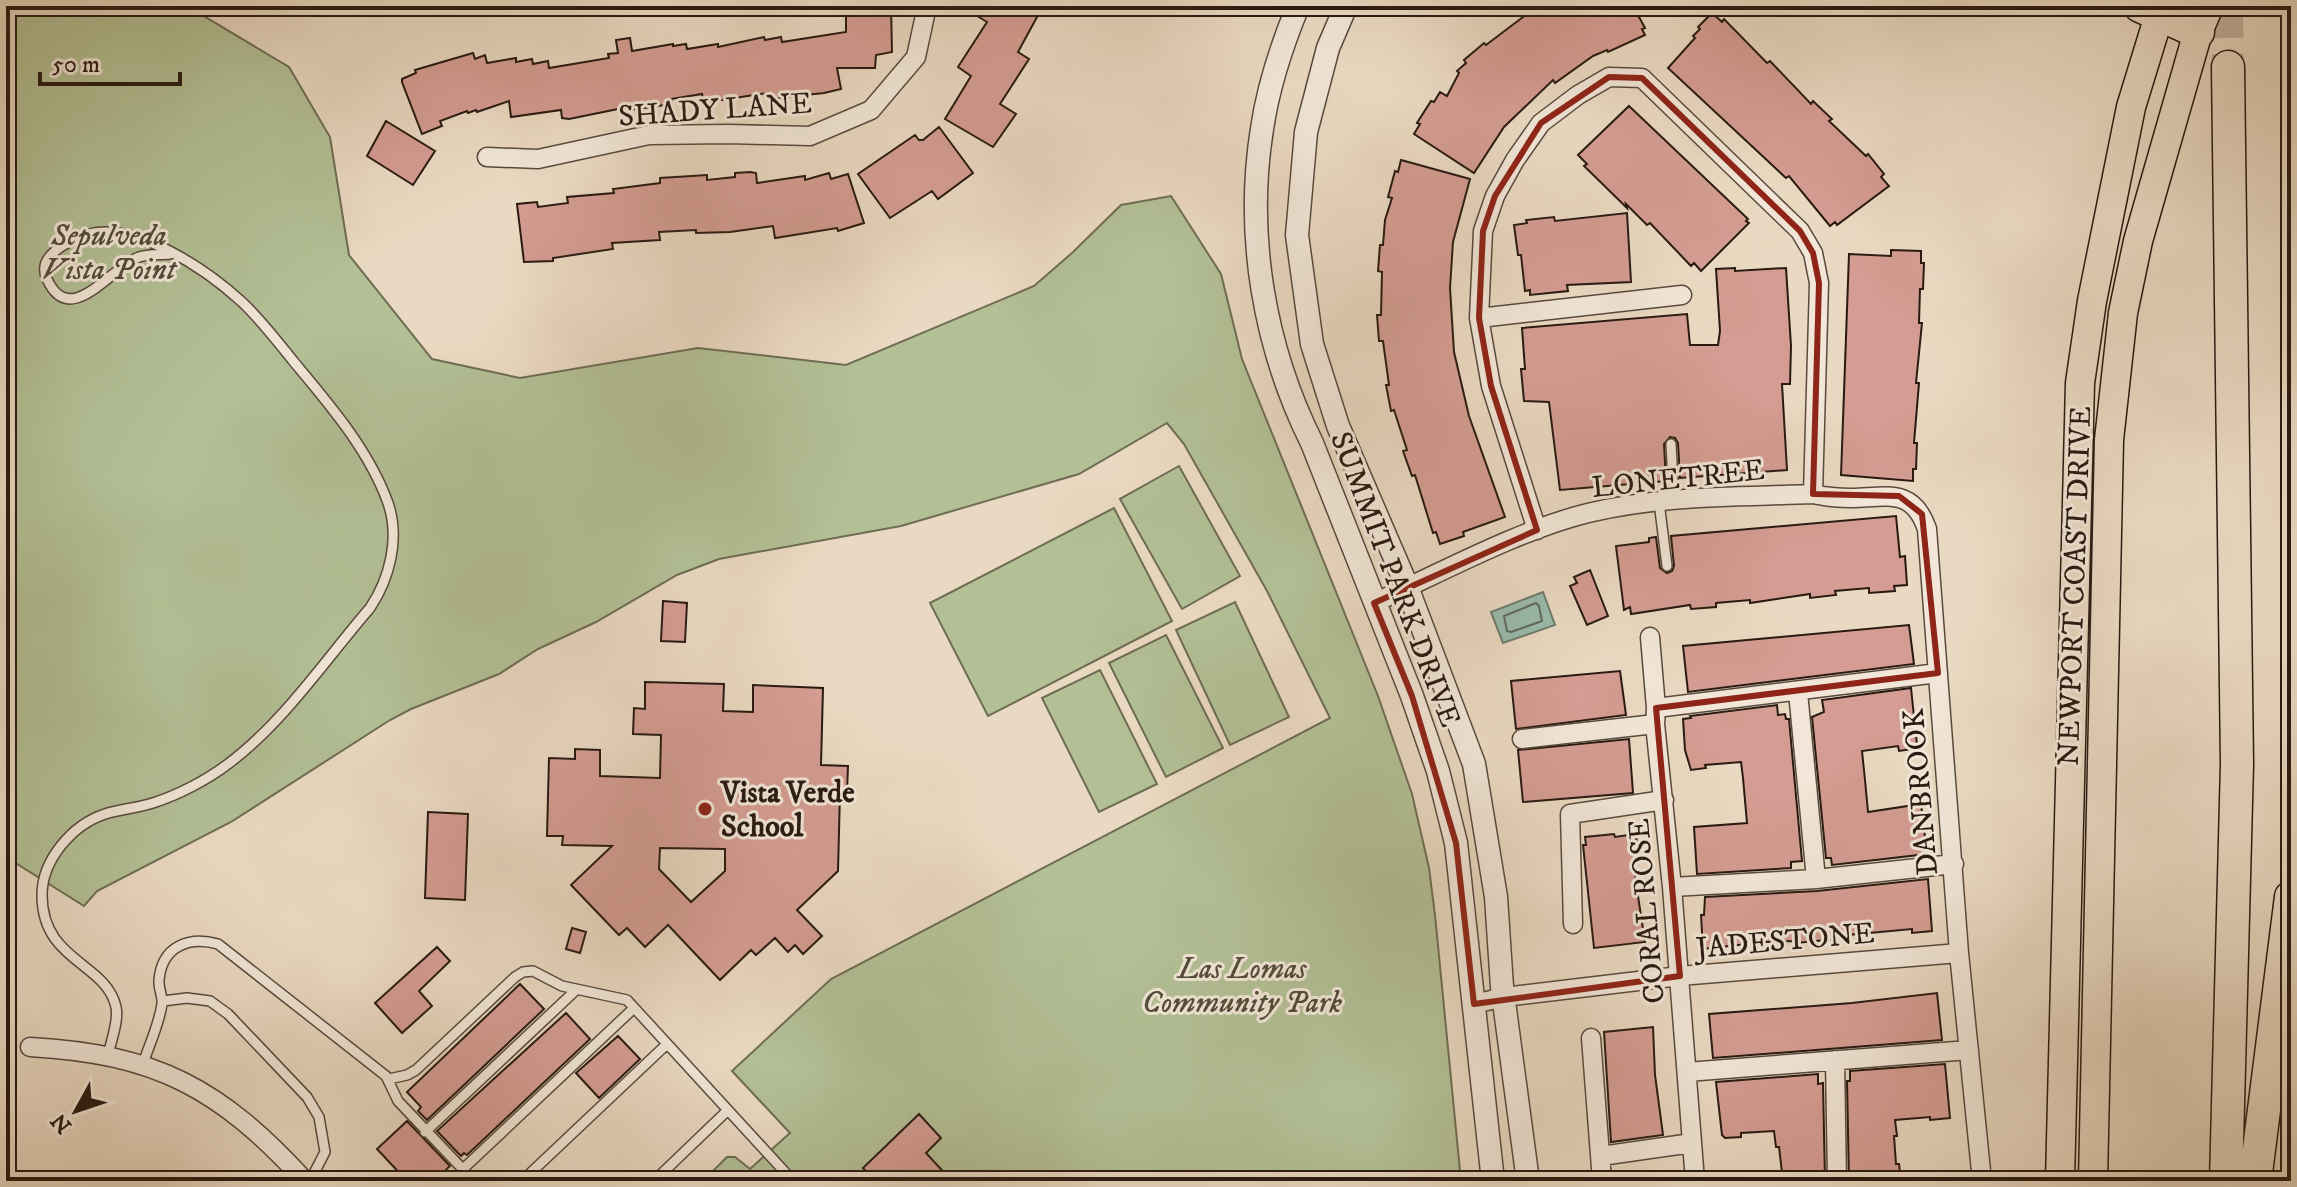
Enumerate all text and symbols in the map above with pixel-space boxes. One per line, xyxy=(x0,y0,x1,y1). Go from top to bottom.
scale bar xyxy=(40,36,180,86)
text: 50 m xyxy=(52,50,100,80)
street label: SHADY LANE xyxy=(617,85,813,136)
park label: Sepulveda Vista Point xyxy=(42,218,178,289)
street label: NEWPORT COAST DRIVE xyxy=(2051,405,2100,767)
street label: SUMMIT PARK DRIVE xyxy=(1321,427,1468,732)
street label: LONETREE xyxy=(1590,452,1766,507)
street label: DANBROOK xyxy=(1896,707,1947,877)
place label: Vista Verde School xyxy=(720,775,855,846)
marker: Vista Verde School xyxy=(696,800,714,818)
street label: CORAL ROSE xyxy=(1621,817,1674,1005)
street label: JADESTONE xyxy=(1691,915,1876,968)
park label: Las Lomas Community Park xyxy=(1142,951,1343,1022)
north arrow xyxy=(36,1071,116,1151)
text: N xyxy=(46,1107,78,1138)

